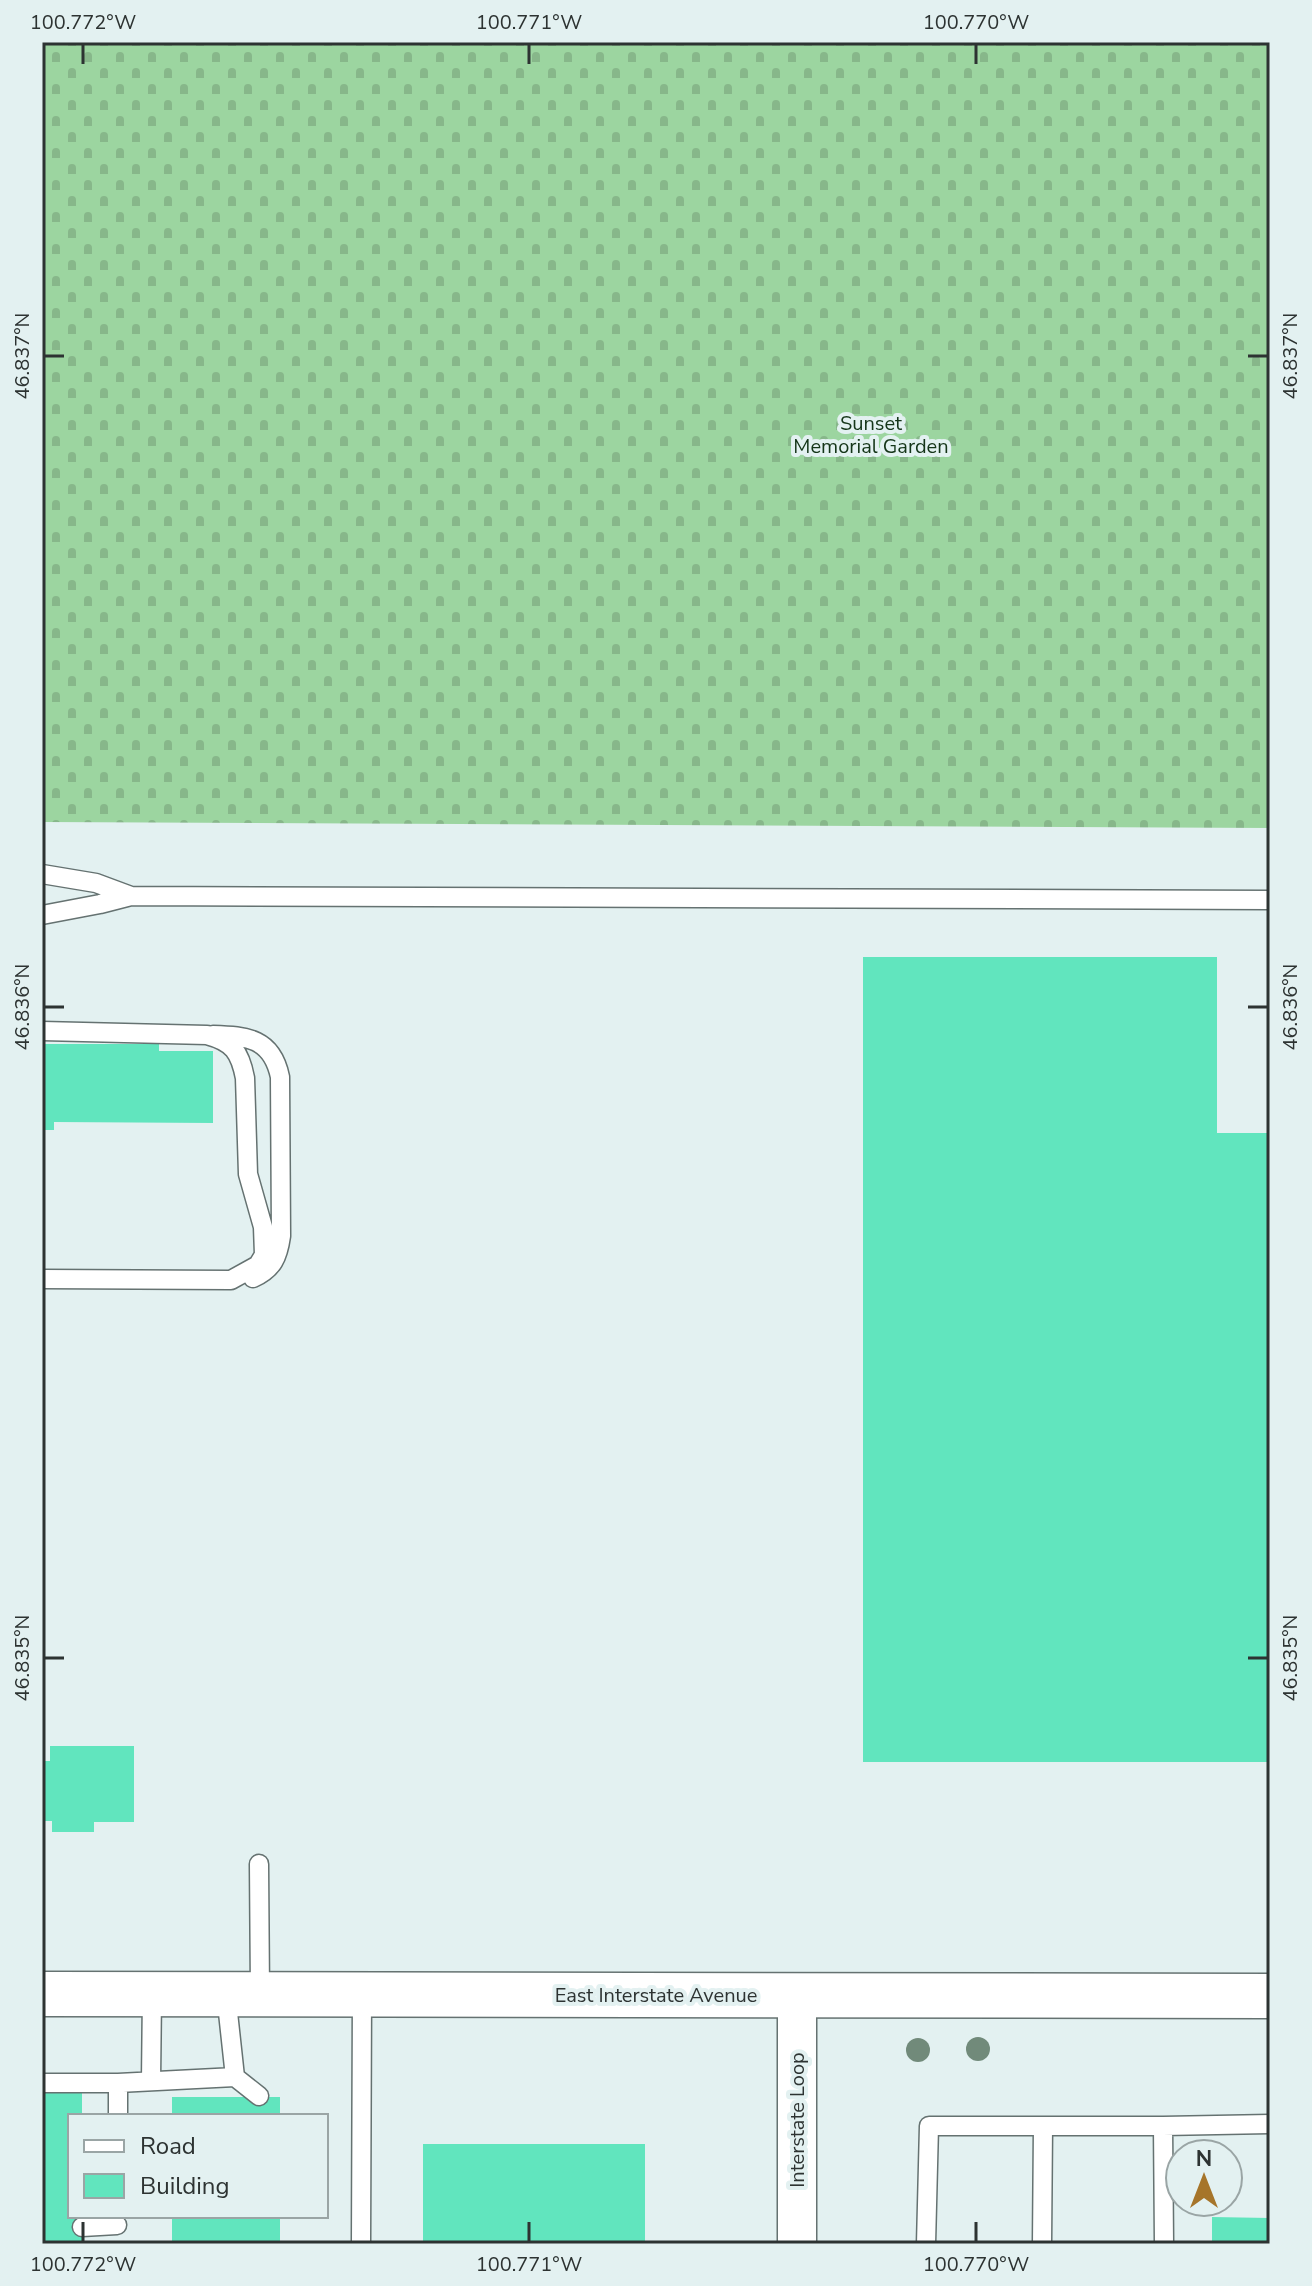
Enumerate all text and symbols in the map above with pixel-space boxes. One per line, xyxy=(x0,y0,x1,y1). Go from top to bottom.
text: 100.772°W xyxy=(30,9,136,36)
text: 100.771°W xyxy=(476,9,582,36)
text: 100.770°W xyxy=(923,9,1029,36)
text: 46.837°N xyxy=(9,313,36,399)
text: 46.837°N xyxy=(1277,313,1304,399)
park label: Sunset Memorial Garden xyxy=(793,410,949,460)
text: 46.836°N xyxy=(9,964,36,1050)
text: 46.836°N xyxy=(1277,964,1304,1050)
text: 46.835°N xyxy=(9,1615,36,1701)
text: 46.835°N xyxy=(1277,1615,1304,1701)
street label: East Interstate Avenue xyxy=(555,1982,757,2009)
street label: Interstate Loop xyxy=(784,2052,811,2188)
legend xyxy=(68,2114,328,2218)
text: Road xyxy=(140,2130,196,2162)
north arrow xyxy=(1164,2138,1244,2218)
text: N xyxy=(1196,2144,1212,2174)
text: Building xyxy=(140,2170,230,2202)
text: 100.772°W xyxy=(30,2251,136,2278)
text: 100.771°W xyxy=(476,2251,582,2278)
text: 100.770°W xyxy=(923,2251,1029,2278)

